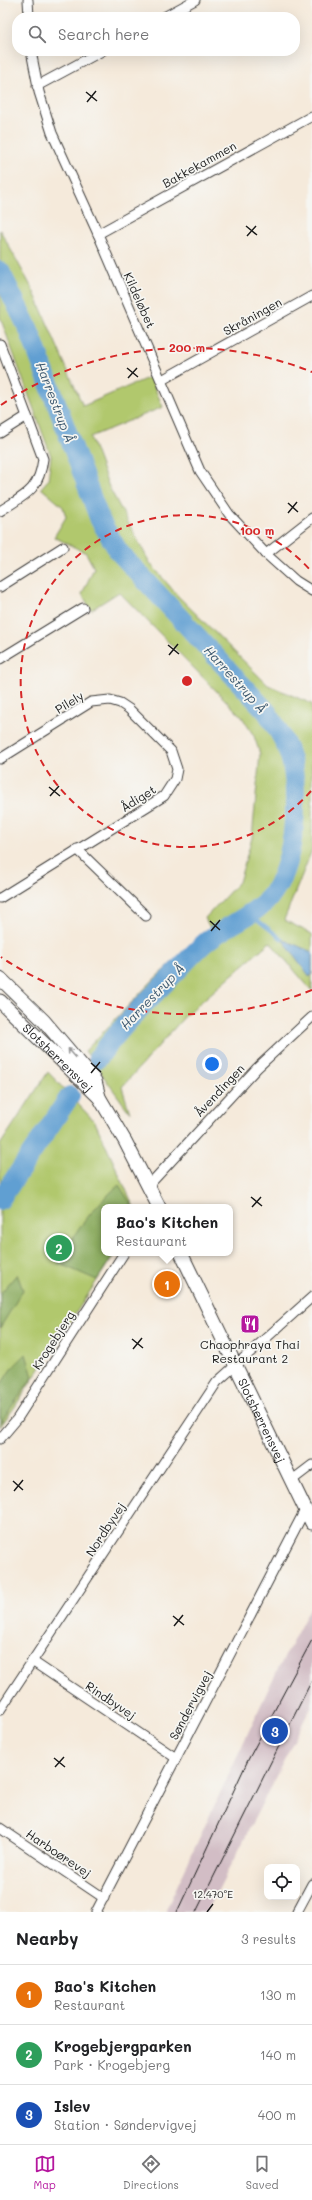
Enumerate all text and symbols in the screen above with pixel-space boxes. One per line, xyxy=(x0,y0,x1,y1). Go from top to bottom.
search box xyxy=(12,12,300,56)
icon: search xyxy=(26,23,48,45)
text: Search here xyxy=(58,24,149,44)
street label: Bakkekammen xyxy=(159,137,239,191)
street label: Kildeløbet xyxy=(121,270,159,330)
street label: Skråningen xyxy=(220,293,284,339)
text: 200 m xyxy=(169,339,205,355)
water label: Harrestrup Å xyxy=(33,359,79,445)
text: 100 m xyxy=(240,522,274,538)
water label: Harrestrup Å xyxy=(201,642,271,716)
centre of rings xyxy=(180,674,194,688)
street label: Pilely xyxy=(52,687,86,717)
street label: Ådiget xyxy=(117,781,159,815)
water label: Harrestrup Å xyxy=(116,959,188,1033)
street label: Slotsherrensvej xyxy=(20,1020,97,1095)
one-way arrow xyxy=(67,1048,76,1058)
your location xyxy=(202,1054,222,1074)
street label: Åvendingen xyxy=(190,1060,248,1120)
popup xyxy=(101,1204,233,1256)
text: Bao's Kitchen xyxy=(116,1212,218,1232)
text: Restaurant xyxy=(116,1232,187,1249)
pin: 2 xyxy=(46,1233,72,1263)
pin: 1 xyxy=(154,1269,180,1299)
street label: Krogebjerg xyxy=(28,1308,78,1372)
restaurant icon: Chaophraya Thai Restaurant 2 xyxy=(239,1313,261,1335)
place label: Chaophraya Thai Restaurant 2 xyxy=(200,1336,300,1366)
street label: Slotsherrensvej xyxy=(235,1375,289,1465)
street label: Nordbyvej xyxy=(82,1499,128,1559)
street label: Søndervigvej xyxy=(165,1667,215,1743)
street label: Rindbyvej xyxy=(83,1677,139,1723)
pin: 3 xyxy=(262,1716,288,1746)
street label: Harboørevej xyxy=(23,1825,95,1881)
map controls xyxy=(264,1864,300,1900)
button: locate xyxy=(264,1864,300,1900)
text: 12.470°E xyxy=(193,1887,233,1901)
text: Nearby xyxy=(16,1927,78,1949)
text: 3 results xyxy=(241,1930,296,1947)
text: Bao's Kitchen xyxy=(54,1976,156,1996)
text: 1 xyxy=(26,1986,32,2003)
text: 130 m xyxy=(260,1986,296,2003)
text: Restaurant xyxy=(54,1996,125,2013)
text: Krogebjergparken xyxy=(54,2036,192,2056)
text: 2 xyxy=(25,2046,33,2063)
text: 140 m xyxy=(260,2046,296,2063)
text: Park · Krogebjerg xyxy=(54,2056,170,2073)
text: Islev xyxy=(54,2096,90,2116)
text: 3 xyxy=(25,2106,33,2123)
text: 400 m xyxy=(258,2106,296,2123)
text: Station · Søndervigvej xyxy=(54,2116,197,2133)
tab: Map xyxy=(34,2153,56,2192)
tab: Directions xyxy=(123,2153,179,2192)
tab: Saved xyxy=(246,2153,278,2192)

